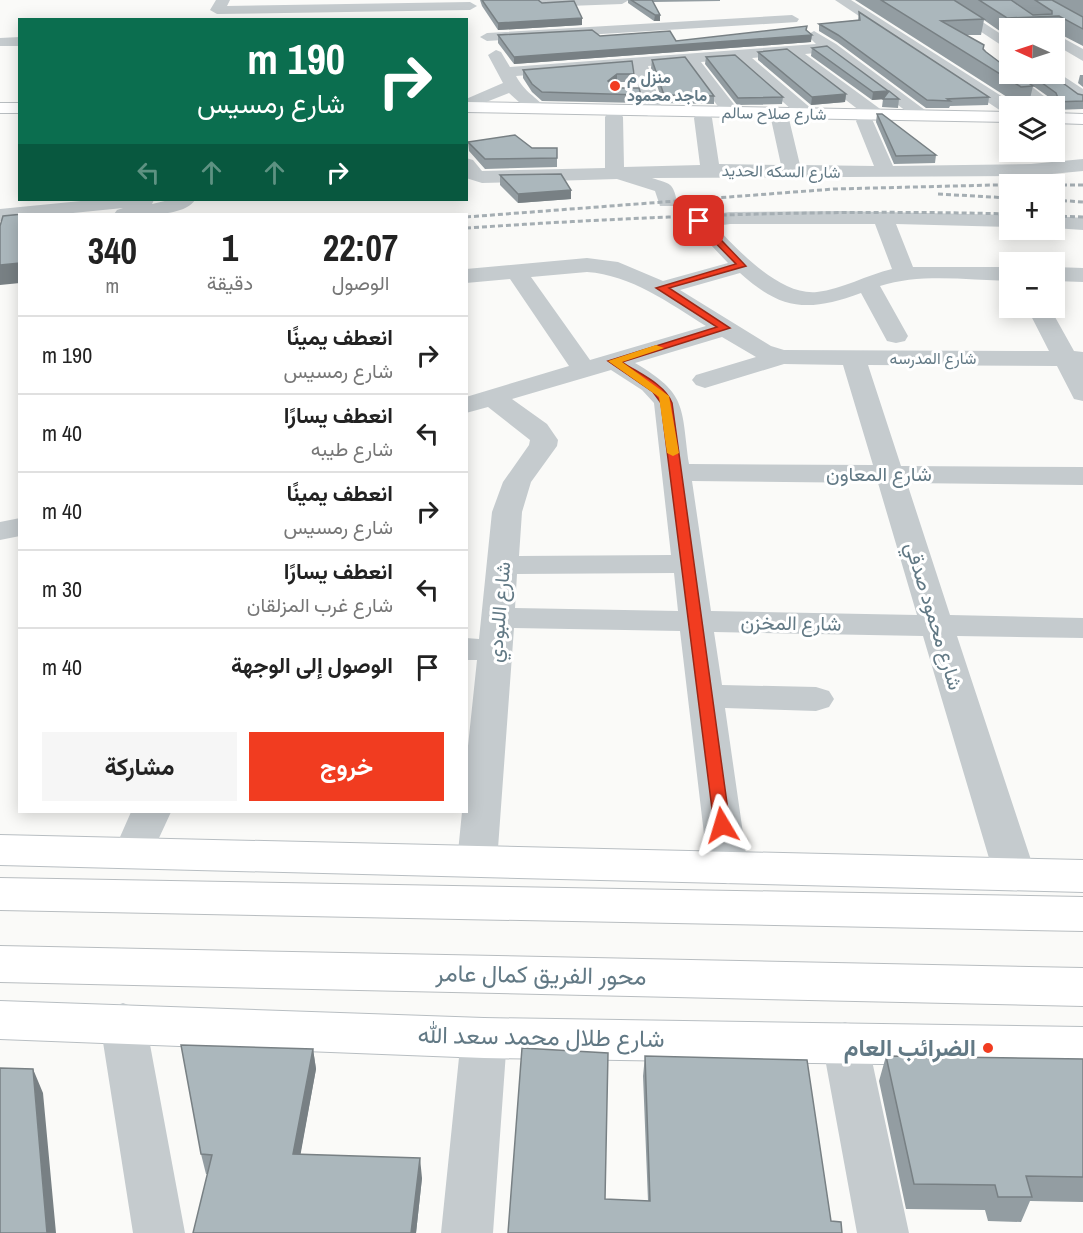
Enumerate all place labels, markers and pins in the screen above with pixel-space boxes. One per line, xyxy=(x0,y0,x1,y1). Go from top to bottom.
place label: منزل م ماجد محمود xyxy=(627,66,708,106)
marker: منزل م ماجد محمود xyxy=(608,79,622,93)
pin xyxy=(673,195,724,246)
place label: الضرائب العام xyxy=(844,1031,976,1064)
marker: الضرائب العام xyxy=(981,1041,995,1055)

